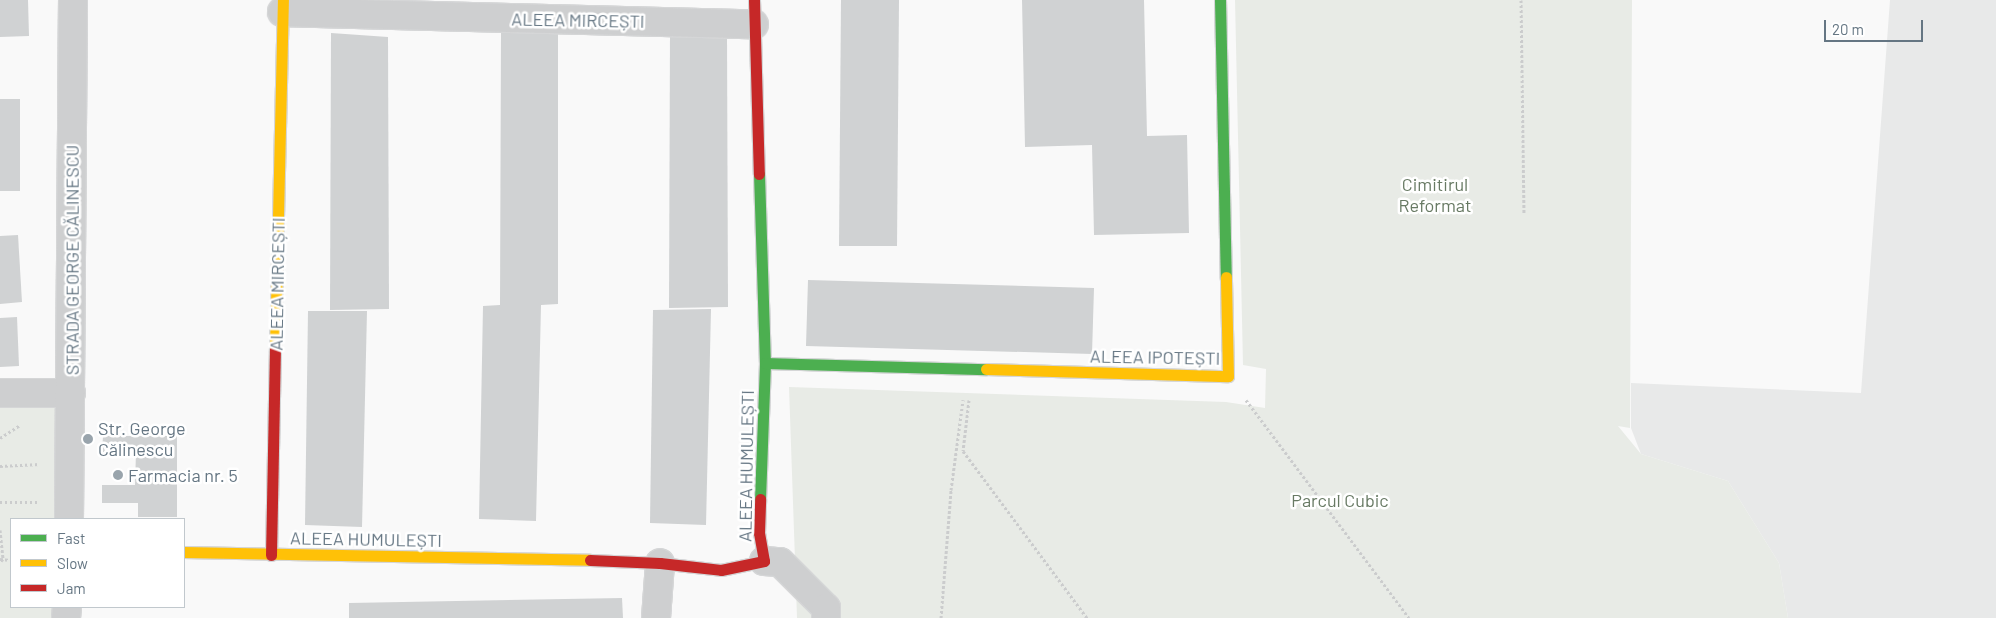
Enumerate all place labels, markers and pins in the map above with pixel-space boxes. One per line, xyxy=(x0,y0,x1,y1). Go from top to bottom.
place label: Str. George Călinescu xyxy=(98,418,186,460)
marker: Str. George Călinescu xyxy=(82,433,94,445)
place label: Farmacia nr. 5 xyxy=(128,464,238,486)
marker: Farmacia nr. 5 xyxy=(112,469,124,481)

